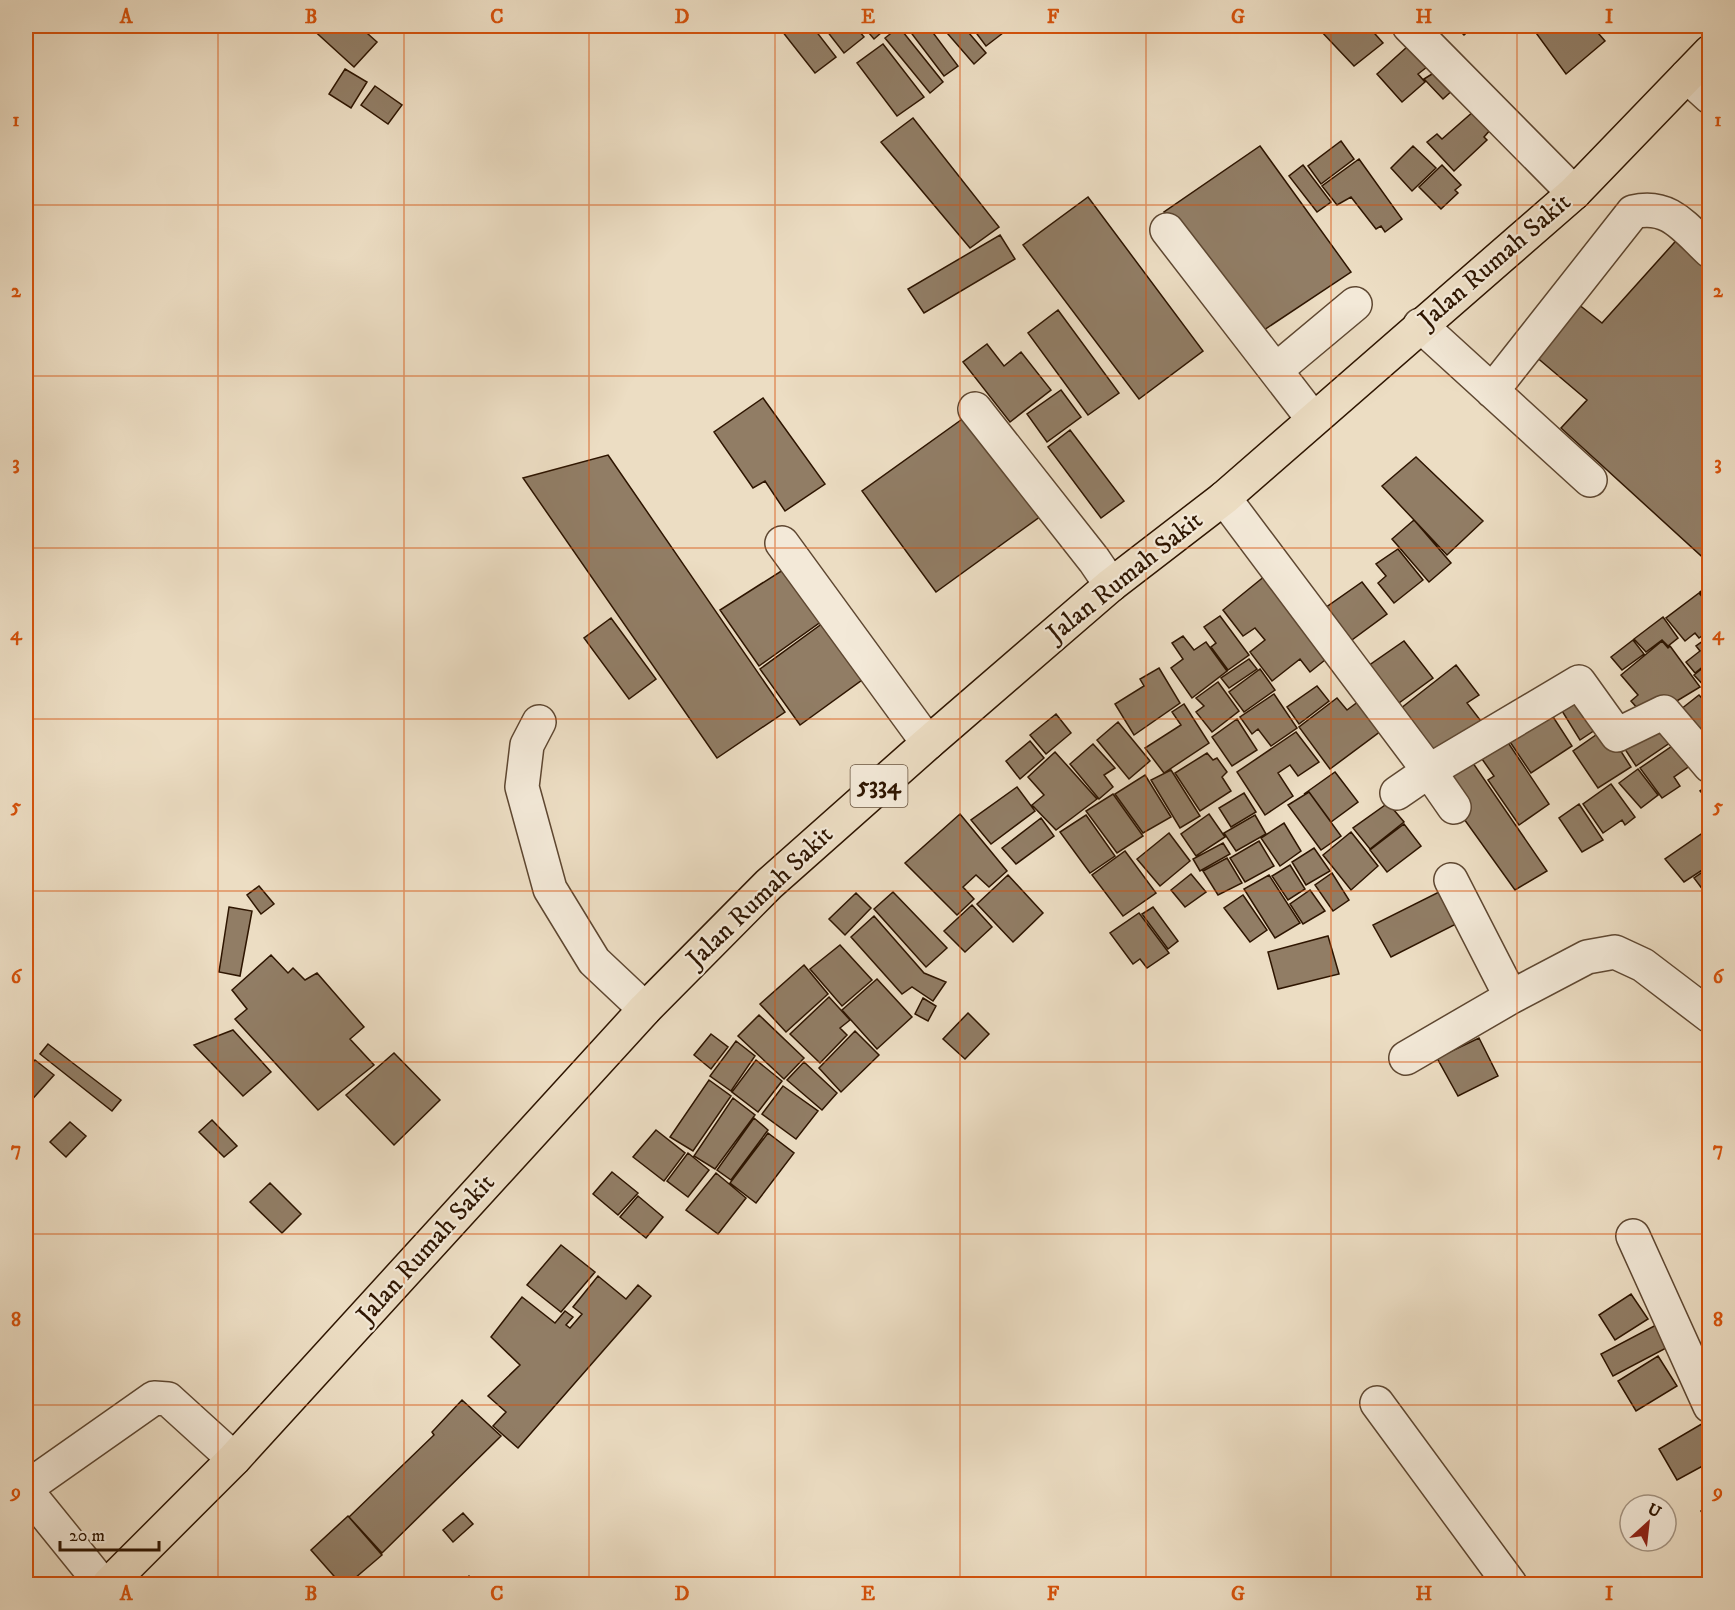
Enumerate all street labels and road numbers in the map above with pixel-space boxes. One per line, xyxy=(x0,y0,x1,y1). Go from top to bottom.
street label: Jalan Rumah Sakit xyxy=(1411,186,1578,337)
street label: Jalan Rumah Sakit xyxy=(1039,504,1210,651)
road number: 5334 xyxy=(850,765,908,807)
street label: Jalan Rumah Sakit xyxy=(678,819,840,977)
street label: Jalan Rumah Sakit xyxy=(348,1167,502,1333)

